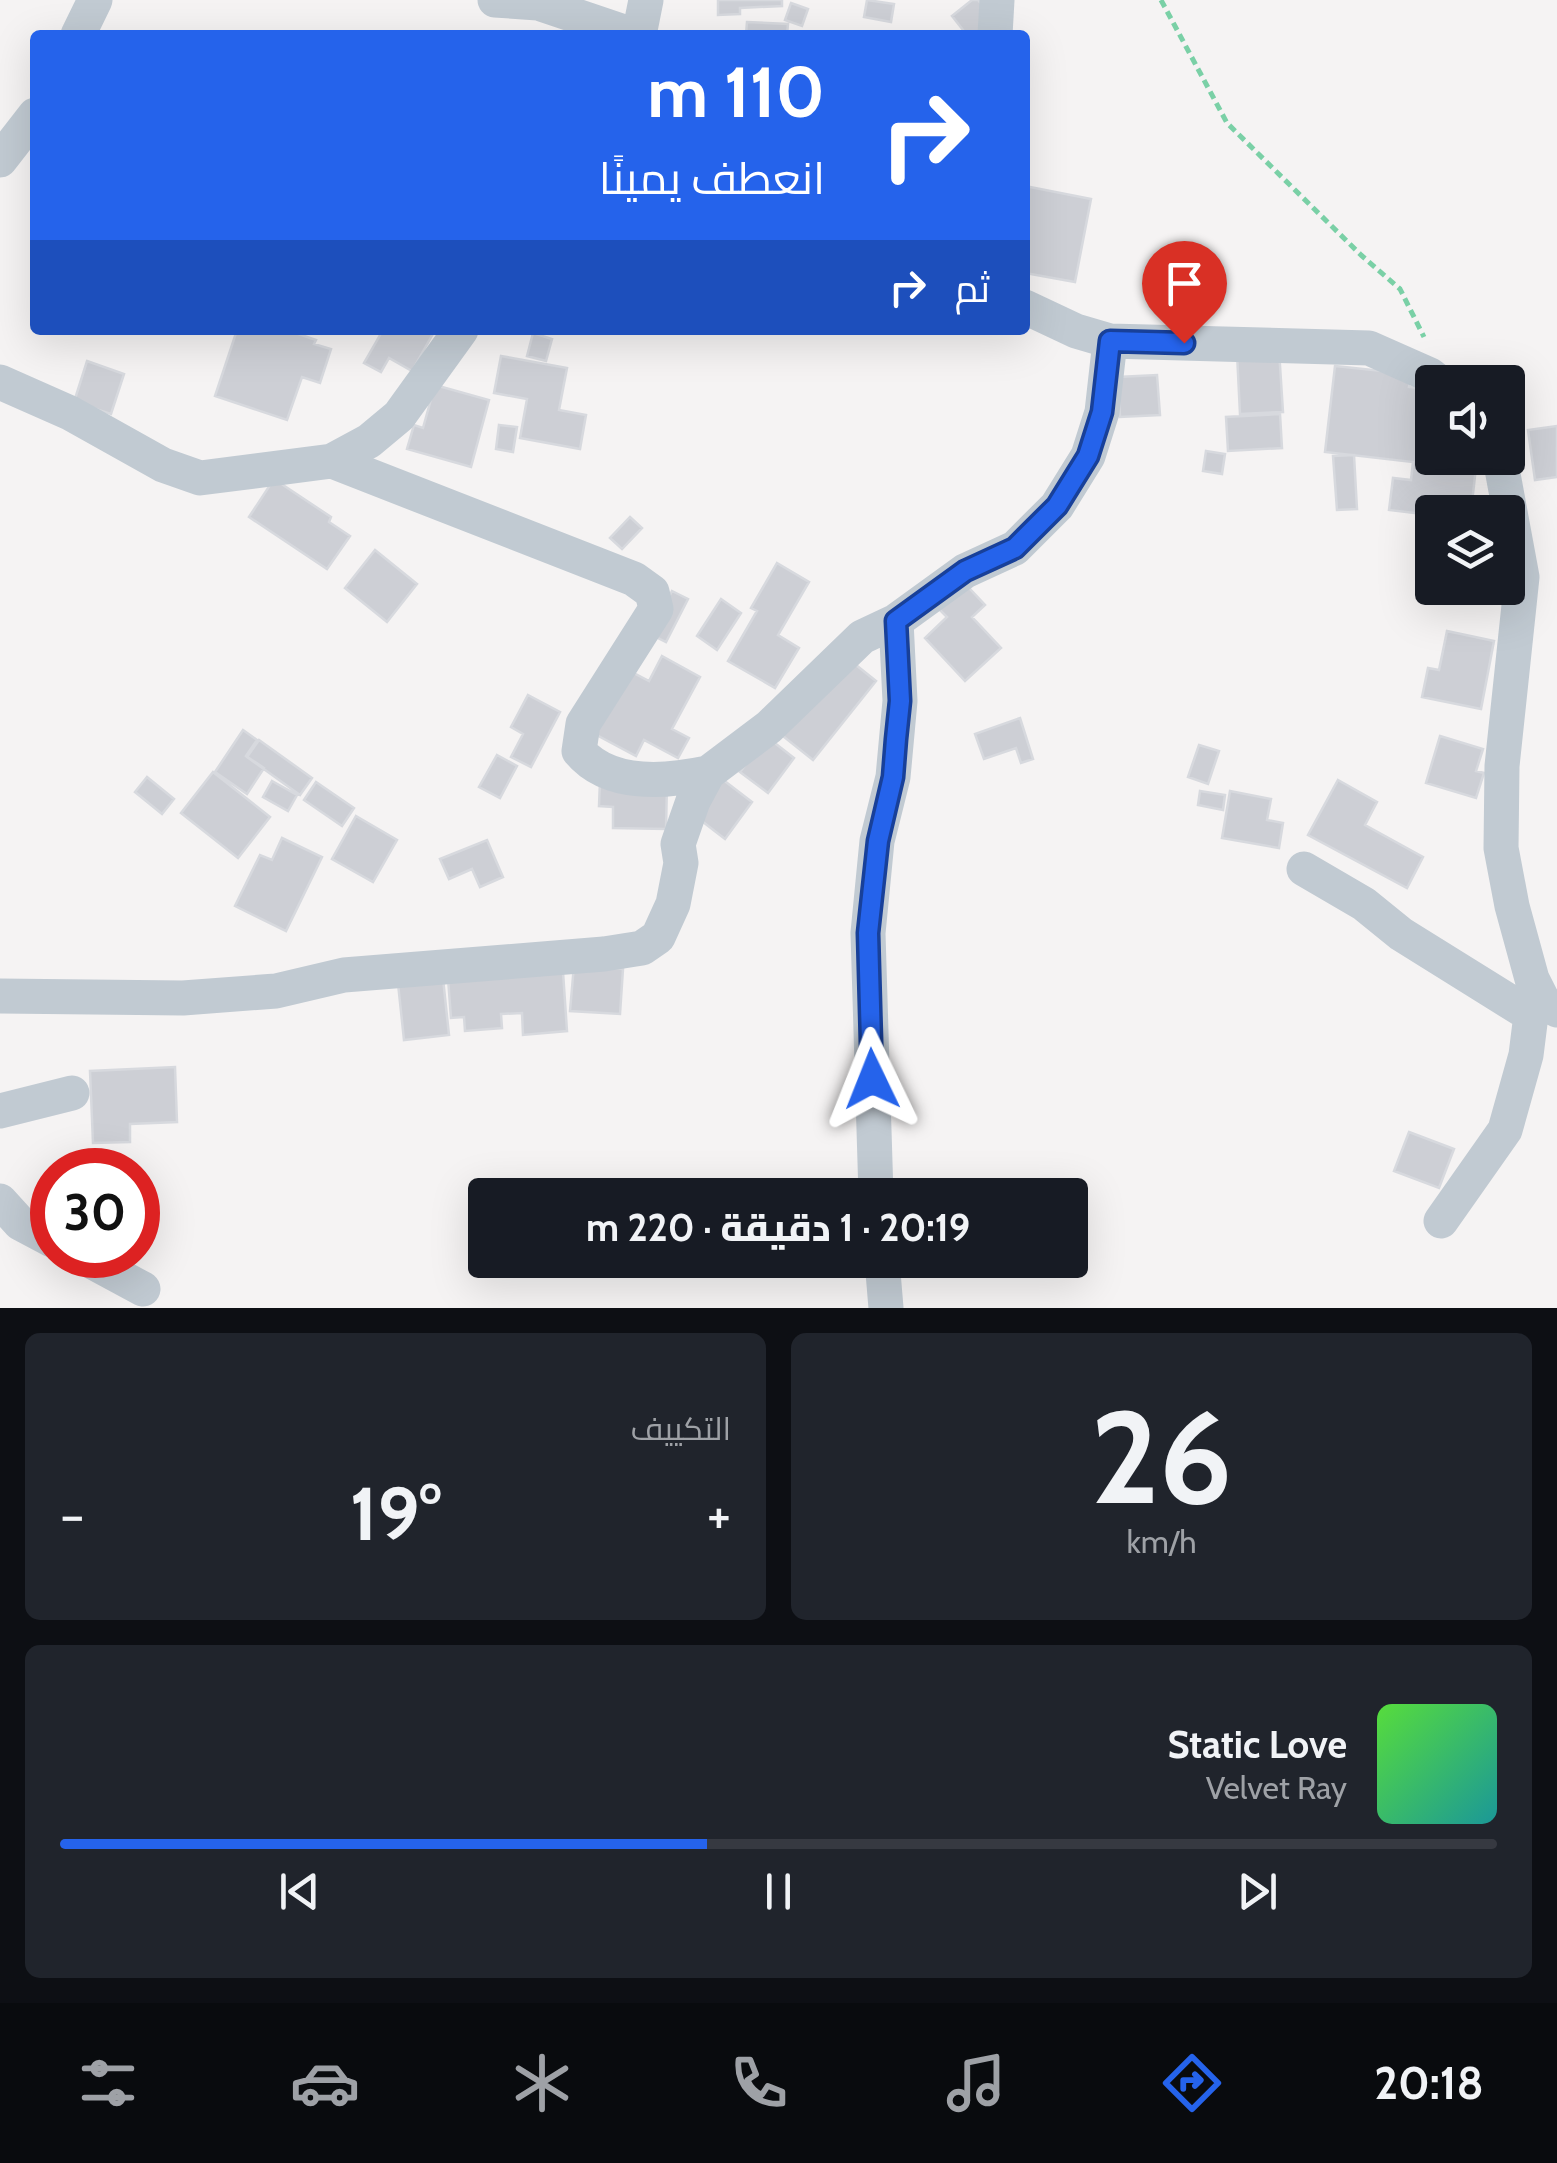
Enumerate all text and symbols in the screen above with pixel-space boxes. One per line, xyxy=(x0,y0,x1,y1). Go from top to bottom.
text: 110 m xyxy=(647,49,825,135)
icon: right xyxy=(860,70,990,200)
text: انعطف يمينًا xyxy=(599,151,825,205)
pin xyxy=(1142,241,1227,344)
icon: arrive xyxy=(1157,256,1212,311)
icon: right xyxy=(880,260,935,315)
text: ثم xyxy=(955,265,990,312)
map controls xyxy=(1415,365,1525,605)
button: sound xyxy=(1415,365,1525,475)
button: layers xyxy=(1415,495,1525,605)
position arrow xyxy=(820,1027,924,1131)
speed limit sign: 30 xyxy=(30,1148,160,1278)
text: 20:19 · 1 دقيقة · 220 m xyxy=(586,1204,970,1251)
text: 26 xyxy=(1091,1378,1232,1536)
text: التكييف xyxy=(631,1409,731,1448)
text: 19° xyxy=(350,1468,441,1559)
text: − xyxy=(60,1481,84,1548)
text: + xyxy=(707,1481,731,1548)
text: km/h xyxy=(1126,1522,1197,1561)
text: Static Love xyxy=(1168,1721,1347,1768)
text: Velvet Ray xyxy=(1206,1768,1347,1807)
icon: previous xyxy=(272,1864,327,1919)
icon: pause xyxy=(751,1864,806,1919)
icon: next xyxy=(1230,1864,1285,1919)
icon: filters xyxy=(73,2048,143,2118)
icon: car xyxy=(290,2048,360,2118)
icon: climate xyxy=(507,2048,577,2118)
icon: phone xyxy=(724,2048,794,2118)
icon: music xyxy=(941,2048,1011,2118)
icon: directions xyxy=(1157,2048,1227,2118)
text: 20:18 xyxy=(1374,2056,1484,2110)

